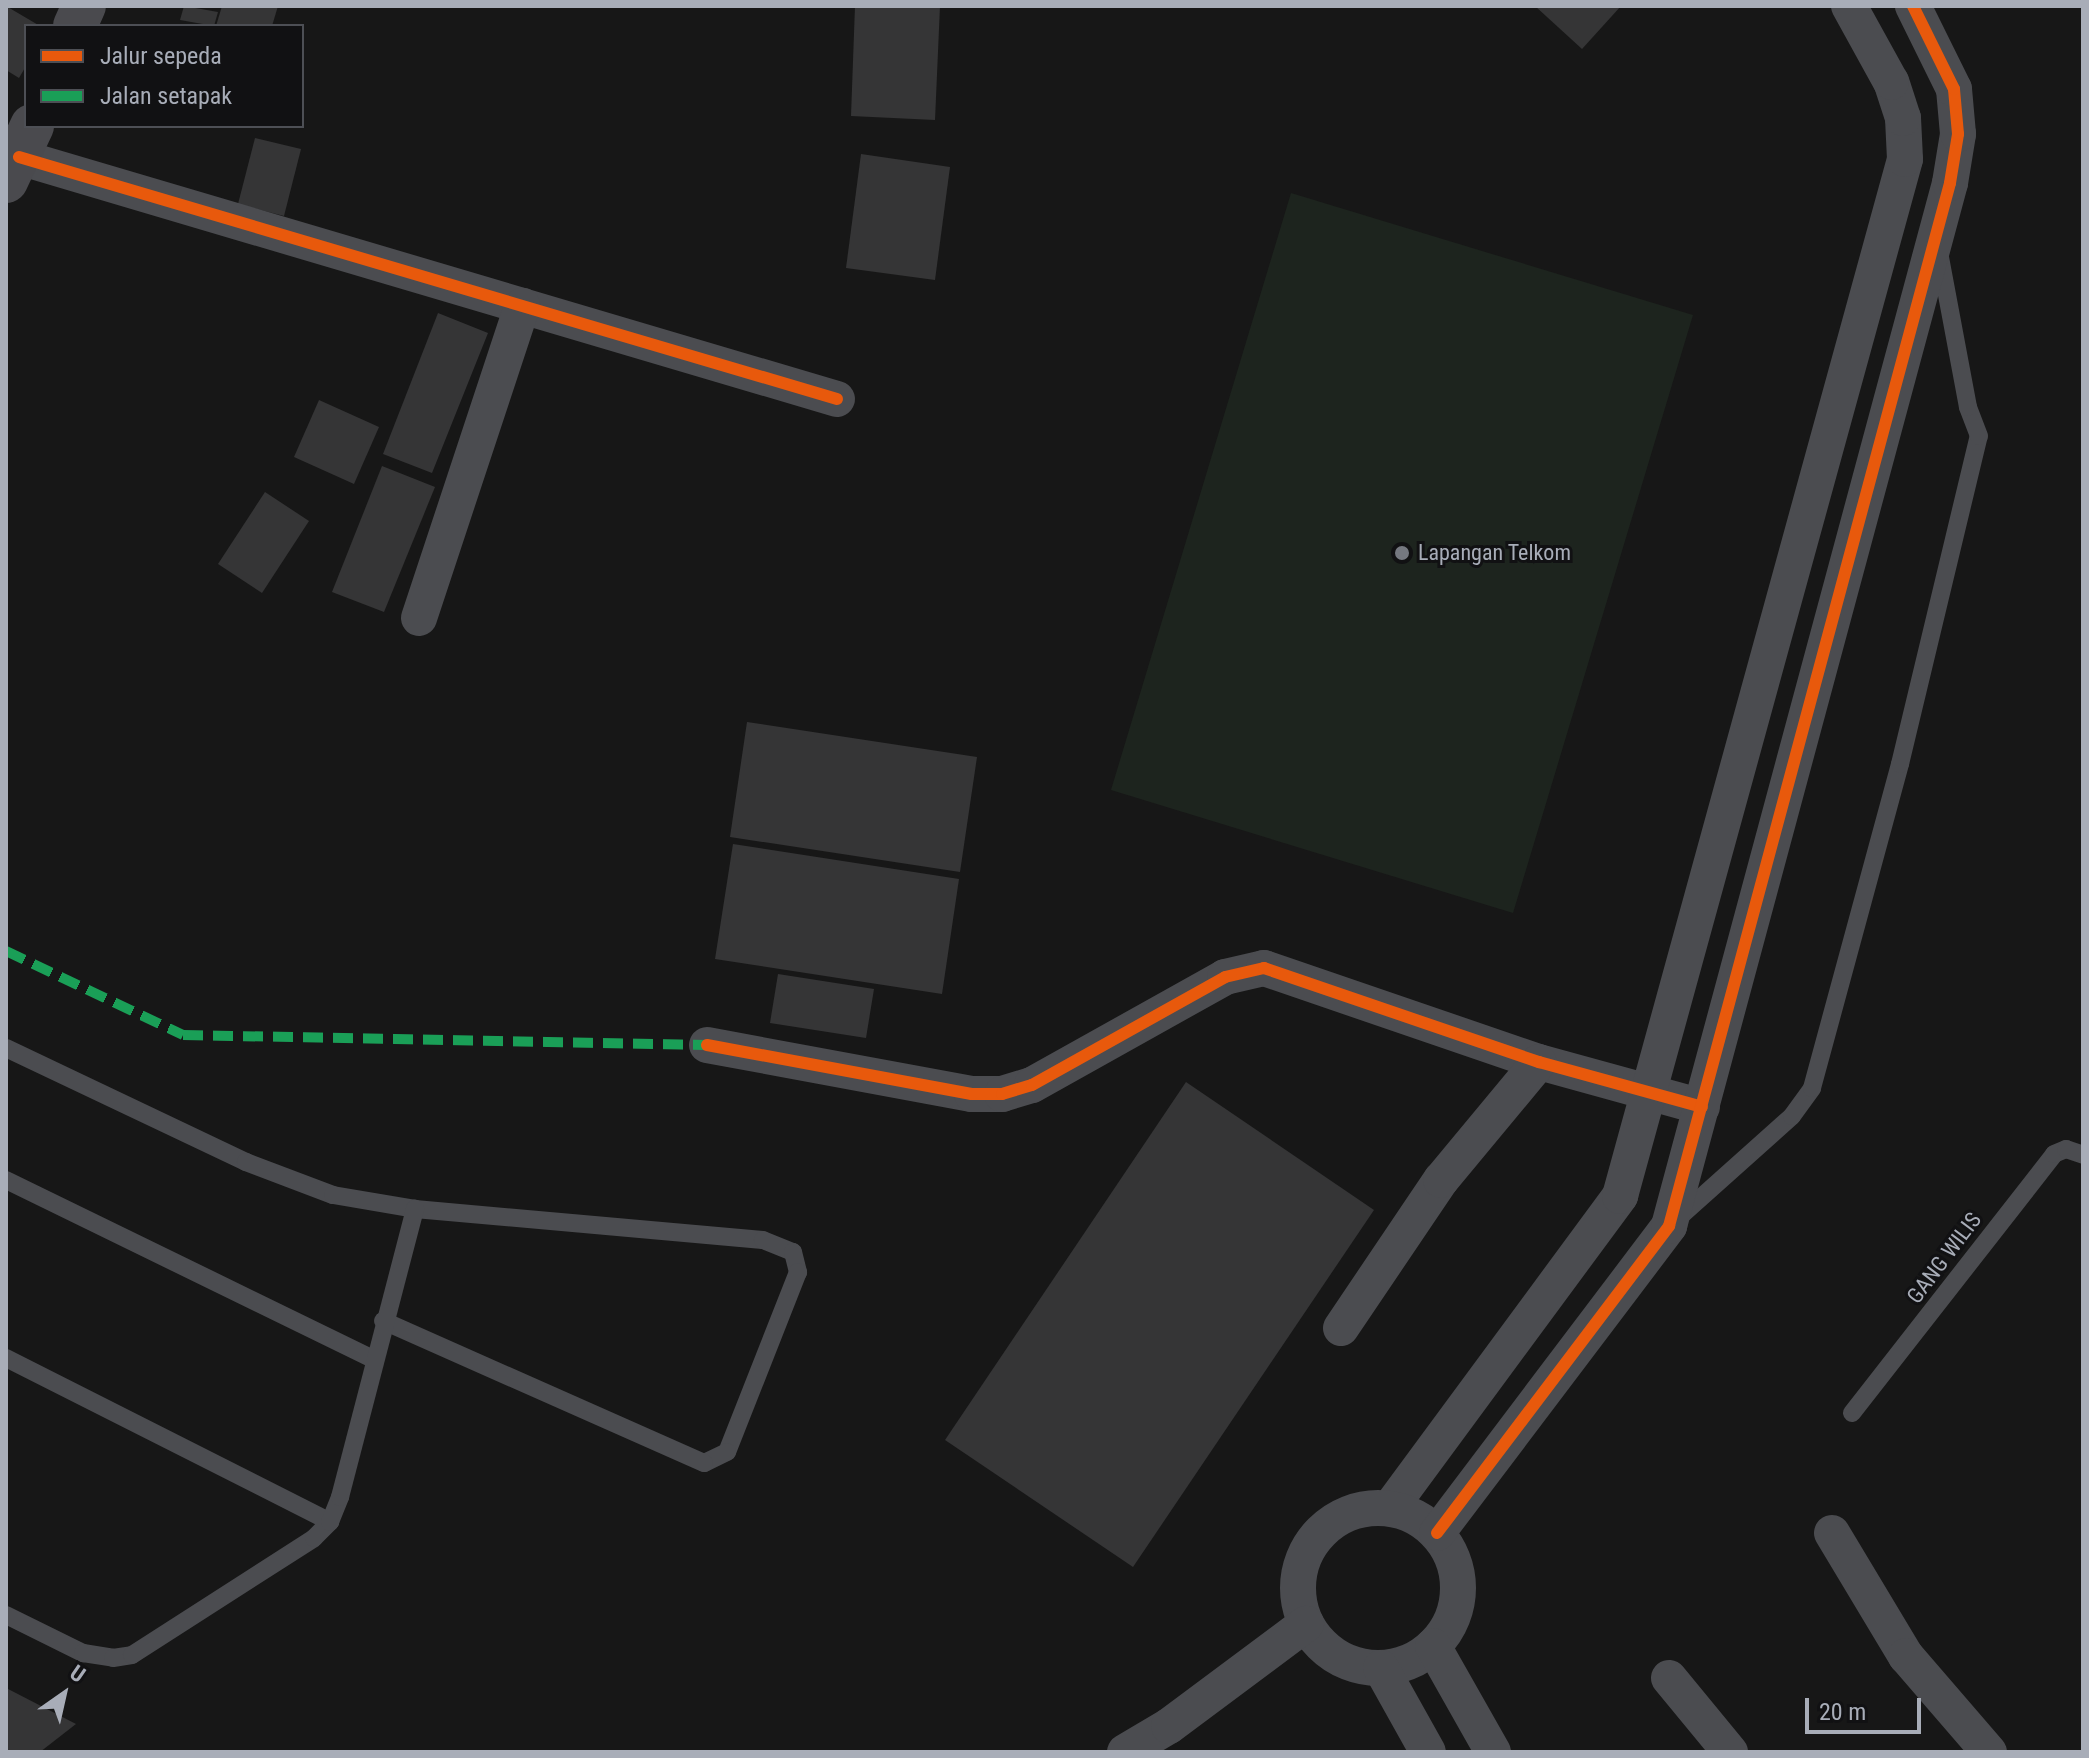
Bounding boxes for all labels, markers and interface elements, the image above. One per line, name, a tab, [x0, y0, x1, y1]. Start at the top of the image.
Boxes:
legend	[24, 24, 304, 128]
text: Jalur sepeda	[100, 42, 222, 70]
text: Jalan setapak	[100, 82, 232, 110]
place label: Lapangan Telkom	[1418, 540, 1571, 566]
marker: Lapangan Telkom	[1393, 544, 1411, 562]
street label: GANG WILIS	[1901, 1207, 1987, 1309]
north arrow	[24, 1654, 104, 1734]
text: U	[66, 1660, 90, 1688]
scale bar	[1809, 1682, 1925, 1732]
text: 20 m	[1819, 1698, 1866, 1726]

